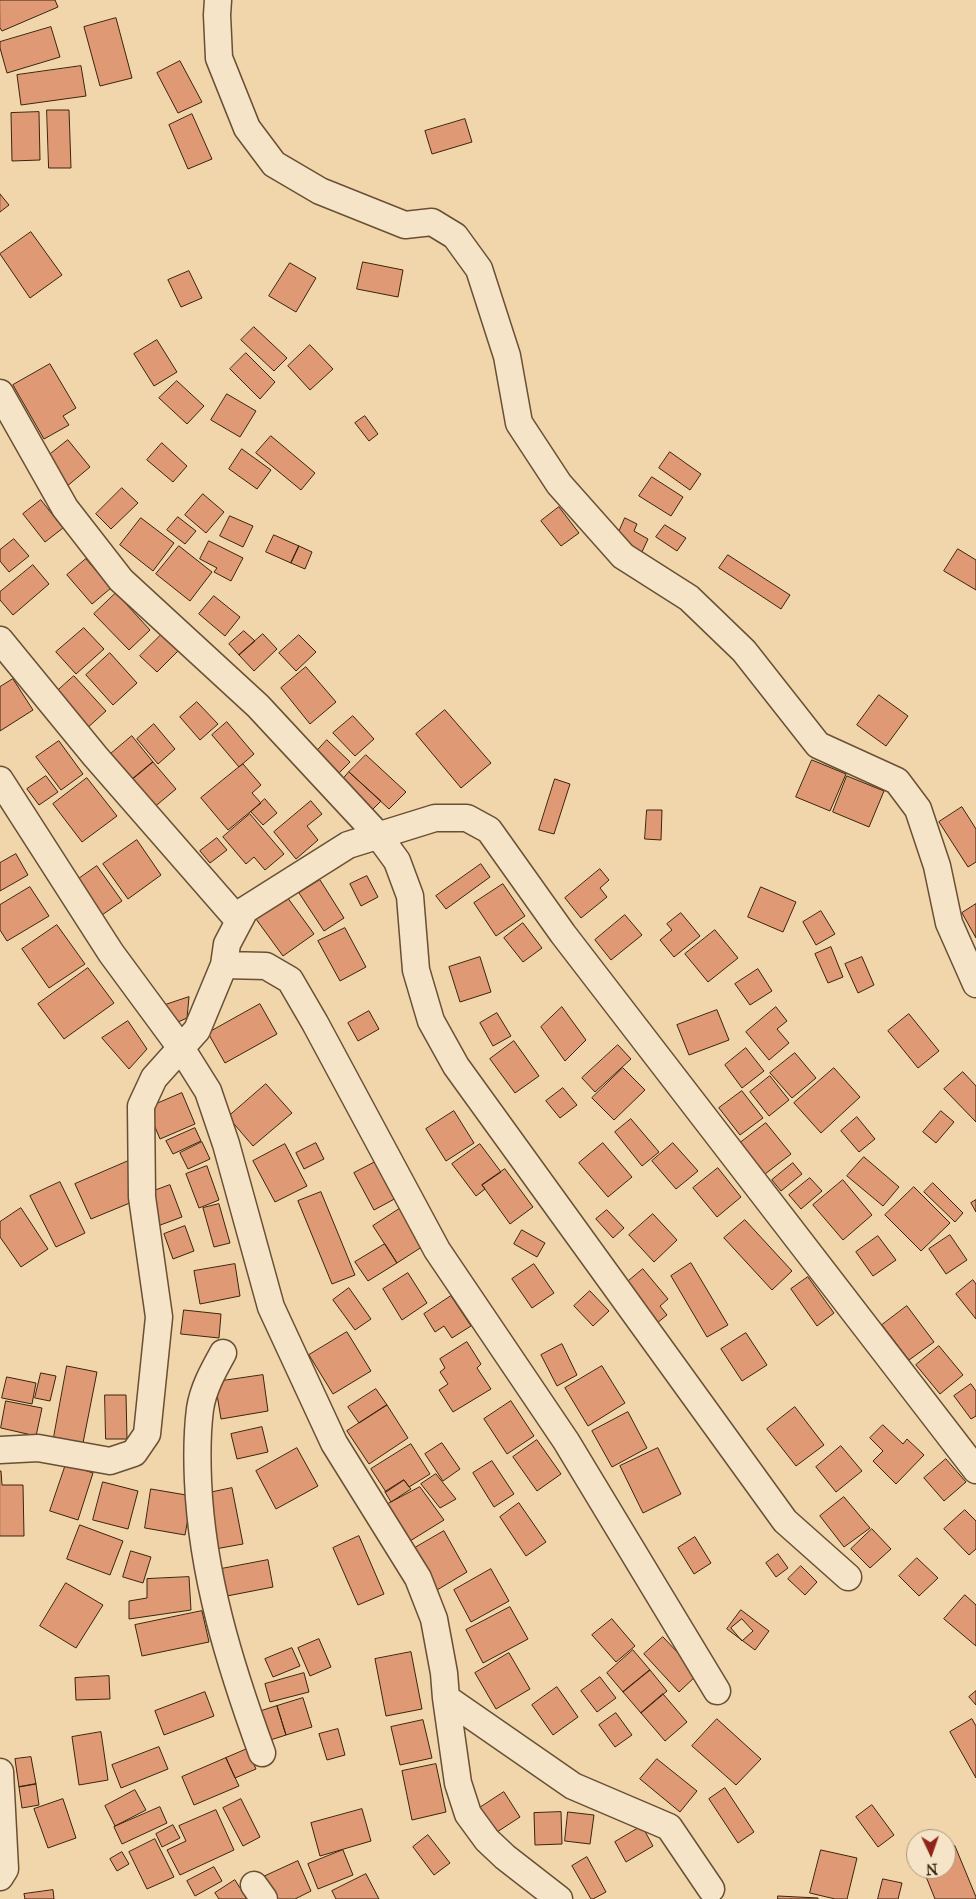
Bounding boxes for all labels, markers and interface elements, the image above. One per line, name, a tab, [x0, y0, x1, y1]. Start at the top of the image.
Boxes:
north arrow	[906, 1829, 956, 1879]
text: N	[925, 1860, 938, 1877]

